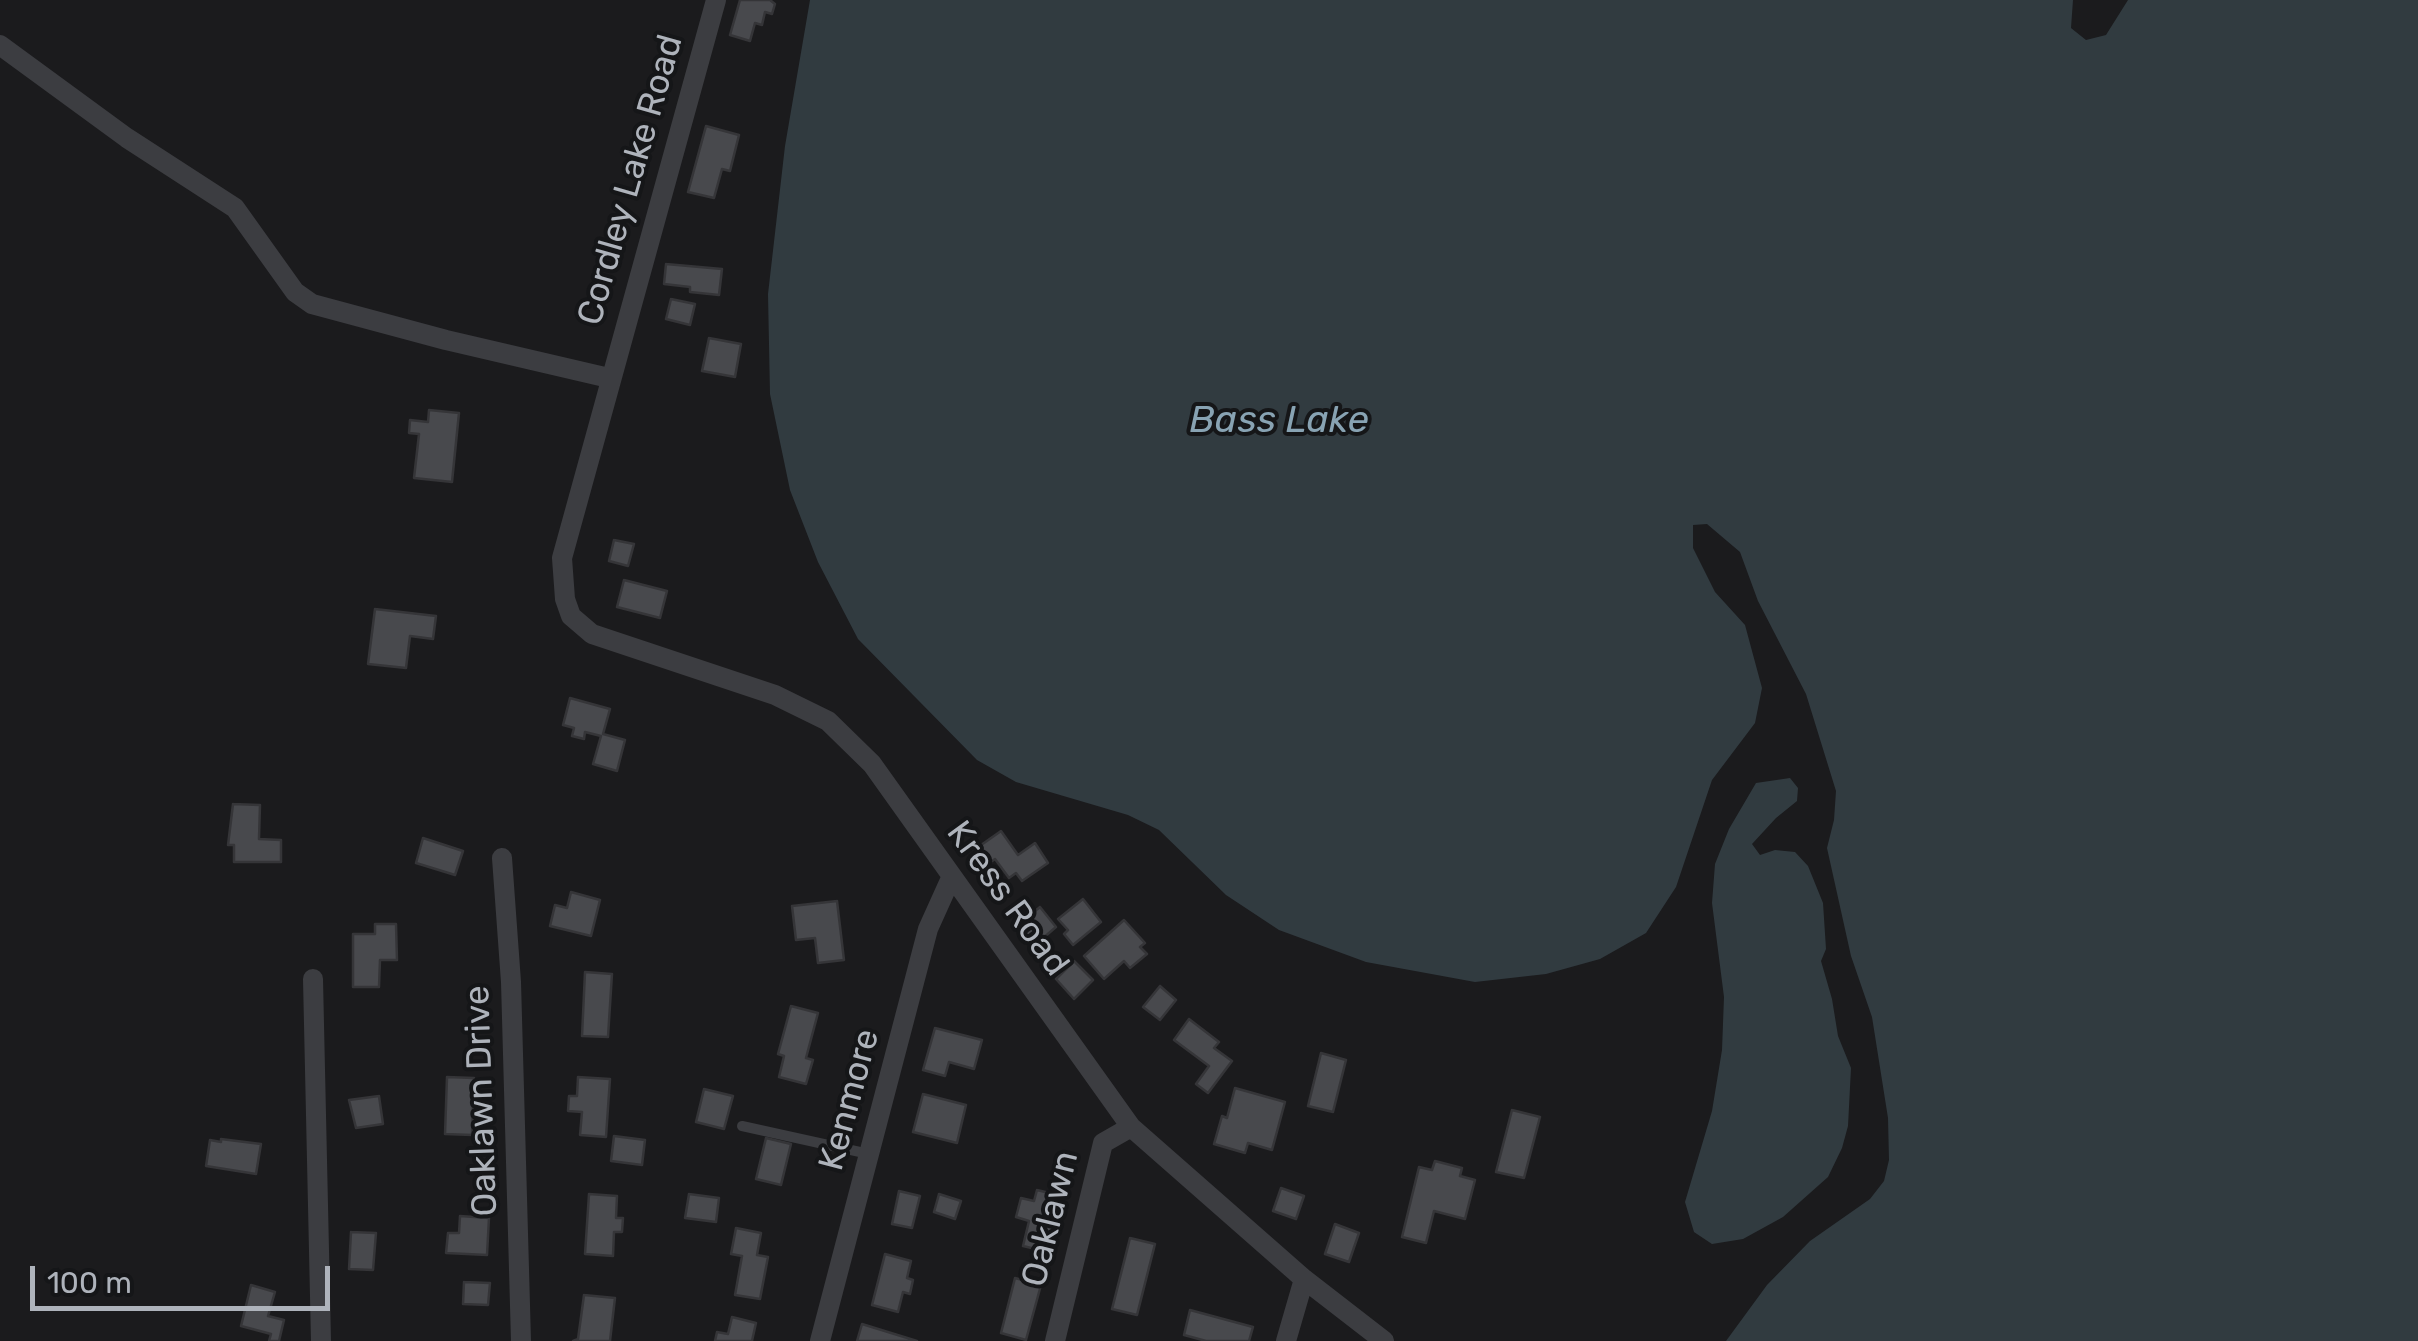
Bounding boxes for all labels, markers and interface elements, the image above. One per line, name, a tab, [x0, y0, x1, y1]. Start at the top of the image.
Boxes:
street label: Cordley Lake Road	[569, 30, 693, 330]
water label: Bass Lake	[1189, 398, 1369, 444]
street label: Kress Road	[937, 814, 1077, 984]
street label: Oaklawn Drive	[457, 985, 507, 1217]
street label: Kenmore	[811, 1025, 889, 1175]
street label: Oaklawn	[1014, 1147, 1088, 1291]
scale bar	[35, 1246, 335, 1308]
text: 100 m	[47, 1265, 132, 1301]

